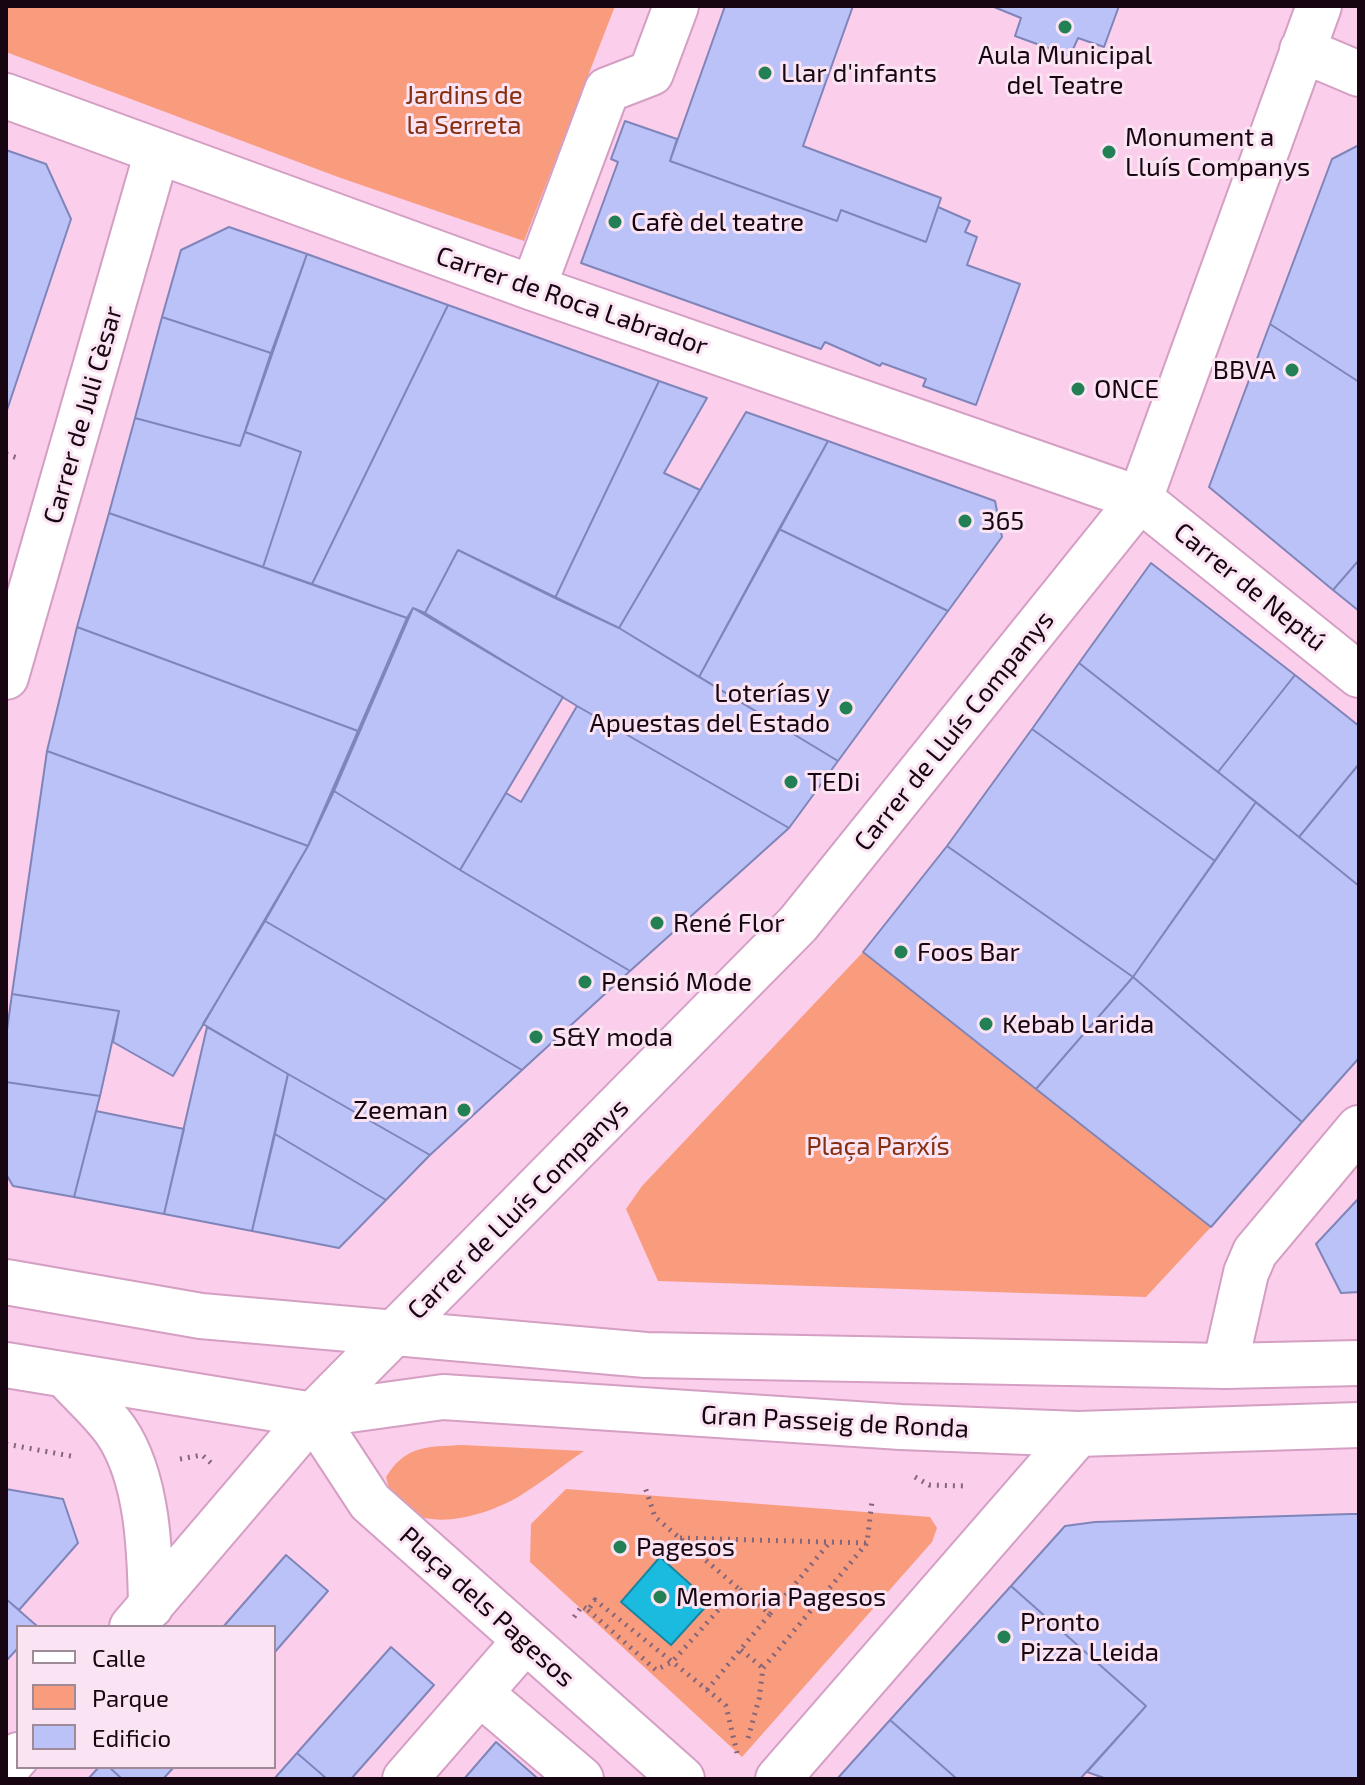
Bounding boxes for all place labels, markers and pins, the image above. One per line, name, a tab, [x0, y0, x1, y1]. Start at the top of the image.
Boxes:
marker: Aula Municipal del Teatre	[1056, 18, 1074, 36]
place label: Aula Municipal del Teatre	[978, 39, 1152, 100]
place label: Llar d'infants	[781, 57, 937, 89]
marker: Llar d'infants	[756, 64, 774, 82]
place label: Monument a Lluís Companys	[1125, 121, 1310, 182]
marker: Monument a Lluís Companys	[1100, 143, 1118, 161]
place label: Cafè del teatre	[631, 206, 804, 238]
marker: Cafè del teatre	[606, 213, 624, 231]
place label: BBVA	[1213, 354, 1276, 386]
marker: BBVA	[1283, 361, 1301, 379]
place label: ONCE	[1094, 373, 1159, 405]
marker: ONCE	[1069, 380, 1087, 398]
place label: 365	[981, 505, 1024, 537]
marker: 365	[956, 512, 974, 530]
place label: Loterías y Apuestas del Estado	[590, 677, 830, 738]
marker: Loterías y Apuestas del Estado	[837, 699, 855, 717]
place label: TEDi	[807, 766, 860, 798]
marker: TEDi	[782, 773, 800, 791]
place label: René Flor	[673, 907, 785, 939]
marker: René Flor	[648, 914, 666, 932]
place label: Foos Bar	[917, 936, 1020, 968]
marker: Foos Bar	[892, 943, 910, 961]
place label: Pensió Mode	[601, 966, 752, 998]
marker: Pensió Mode	[576, 973, 594, 991]
place label: Kebab Larida	[1002, 1008, 1154, 1040]
marker: Kebab Larida	[977, 1015, 995, 1033]
place label: S&Y moda	[552, 1021, 673, 1053]
marker: S&Y moda	[527, 1028, 545, 1046]
place label: Zeeman	[353, 1094, 448, 1126]
marker: Zeeman	[455, 1101, 473, 1119]
place label: Pagesos	[636, 1531, 735, 1563]
marker: Pagesos	[611, 1538, 629, 1556]
place label: Memoria Pagesos	[676, 1581, 886, 1613]
marker: Memoria Pagesos	[651, 1588, 669, 1606]
place label: Pronto Pizza Lleida	[1020, 1606, 1159, 1668]
marker: Pronto Pizza Lleida	[995, 1628, 1013, 1646]

